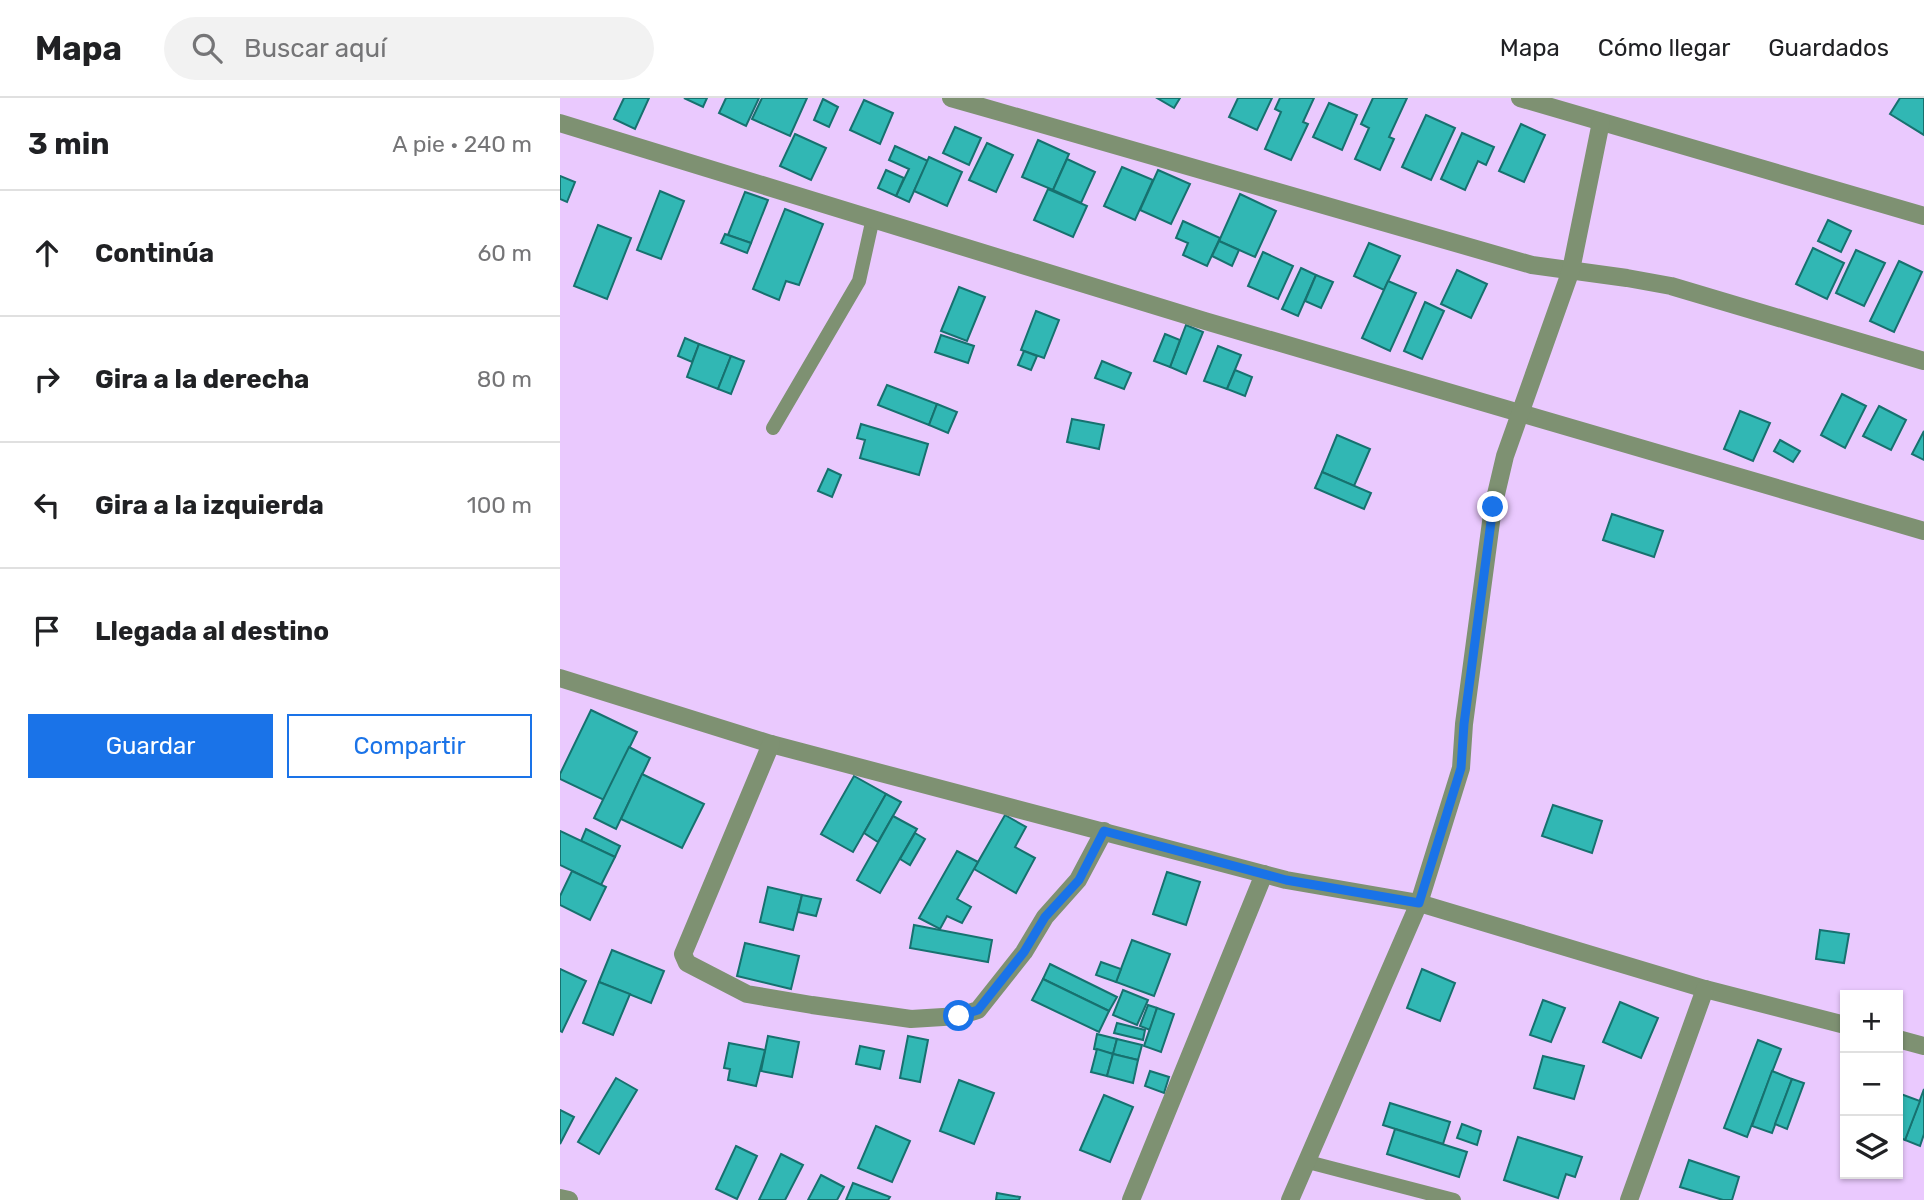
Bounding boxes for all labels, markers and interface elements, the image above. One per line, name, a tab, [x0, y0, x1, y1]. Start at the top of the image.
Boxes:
search box	[164, 17, 654, 80]
text: Mapa	[35, 29, 122, 68]
icon: search	[188, 29, 226, 67]
text: Buscar aquí	[244, 33, 387, 64]
text: Mapa	[1500, 34, 1560, 62]
text: Cómo llegar	[1598, 34, 1730, 62]
text: Guardados	[1768, 34, 1889, 62]
text: 3 min	[28, 126, 110, 162]
text: A pie · 240 m	[392, 130, 532, 158]
icon: ahead	[28, 234, 66, 272]
text: Continúa	[95, 238, 214, 269]
text: 60 m	[477, 239, 532, 267]
icon: right	[28, 360, 66, 398]
text: Gira a la derecha	[95, 364, 309, 395]
text: 80 m	[477, 365, 532, 393]
icon: left	[28, 486, 66, 524]
text: Gira a la izquierda	[95, 490, 324, 521]
text: 100 m	[467, 491, 532, 519]
route end	[1477, 491, 1508, 522]
icon: arrive	[28, 612, 66, 650]
text: Llegada al destino	[95, 616, 329, 647]
button: Guardar	[28, 714, 273, 778]
button: Compartir	[287, 714, 532, 778]
map controls	[1840, 990, 1903, 1179]
button: +	[1840, 990, 1903, 1053]
route start	[943, 1000, 974, 1031]
button: −	[1840, 1053, 1903, 1116]
button: layers	[1840, 1116, 1903, 1179]

